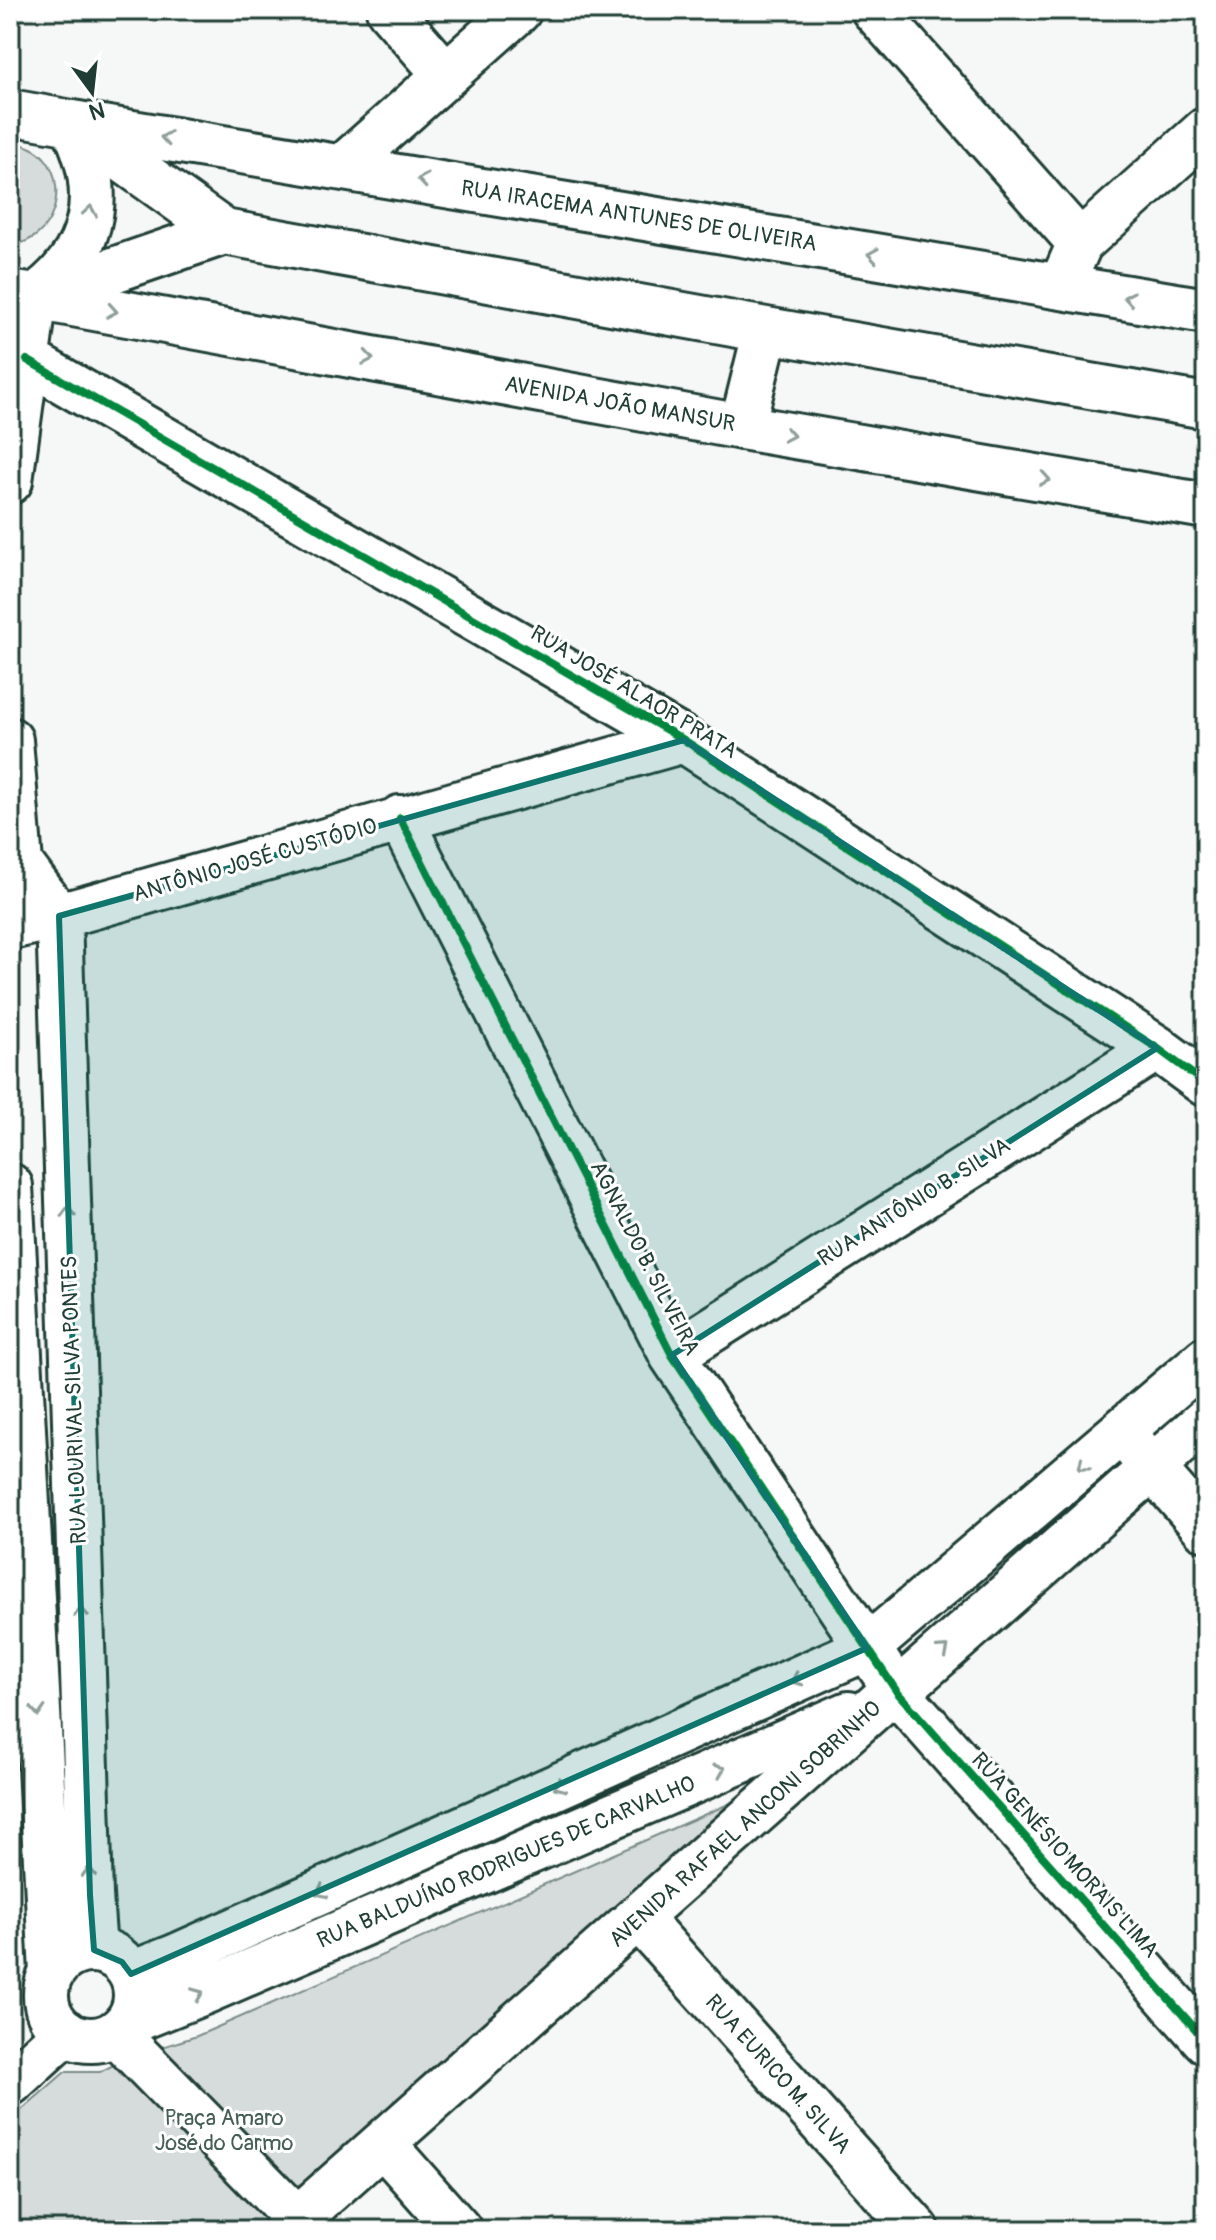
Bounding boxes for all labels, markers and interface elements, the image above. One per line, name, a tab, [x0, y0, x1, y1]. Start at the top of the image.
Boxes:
north arrow	[52, 52, 132, 132]
text: N	[86, 95, 108, 126]
one-way arrow	[159, 131, 173, 148]
one-way arrow	[416, 172, 430, 189]
street label: RUA IRACEMA ANTUNES DE OLIVEIRA	[459, 174, 819, 258]
one-way arrow	[81, 204, 98, 218]
one-way arrow	[866, 247, 880, 264]
one-way arrow	[1122, 290, 1136, 307]
one-way arrow	[105, 302, 119, 319]
one-way arrow	[361, 349, 375, 366]
street label: AVENIDA JOÃO MANSUR	[503, 370, 737, 438]
one-way arrow	[782, 425, 796, 442]
one-way arrow	[1038, 469, 1052, 486]
street label: RUA JOSÉ ALAOR PRATA	[525, 619, 743, 765]
street label: ANTÔNIO JOSÉ CUSTÓDIO	[130, 812, 380, 908]
street label: RUA ANTÔNIO B. SILVA	[813, 1131, 1015, 1273]
street label: AGNALDO B. SILVEIRA	[584, 1156, 706, 1360]
one-way arrow	[60, 1205, 77, 1218]
street label: RUA LOURIVAL SILVA PONTES	[55, 1255, 93, 1545]
one-way arrow	[1078, 1455, 1093, 1470]
one-way arrow	[72, 1605, 89, 1618]
one-way arrow	[935, 1645, 950, 1660]
one-way arrow	[790, 1670, 804, 1686]
street label: AVENIDA RAFAEL ANCONI SOBRINHO	[603, 1694, 887, 1954]
one-way arrow	[29, 1706, 46, 1718]
street label: RUA GENÉSIO MORAIS LIMA	[965, 1746, 1165, 1964]
one-way arrow	[712, 1763, 726, 1779]
street label: RUA BALDUÍNO RODRIGUES DE CARVALHO	[313, 1769, 699, 1955]
one-way arrow	[552, 1776, 567, 1792]
one-way arrow	[80, 1865, 97, 1878]
one-way arrow	[315, 1883, 330, 1899]
one-way arrow	[190, 1988, 204, 2004]
street label: RUA EURICO M. SILVA	[699, 1989, 857, 2159]
park label: Praça Amaro José do Carmo	[155, 2104, 293, 2157]

